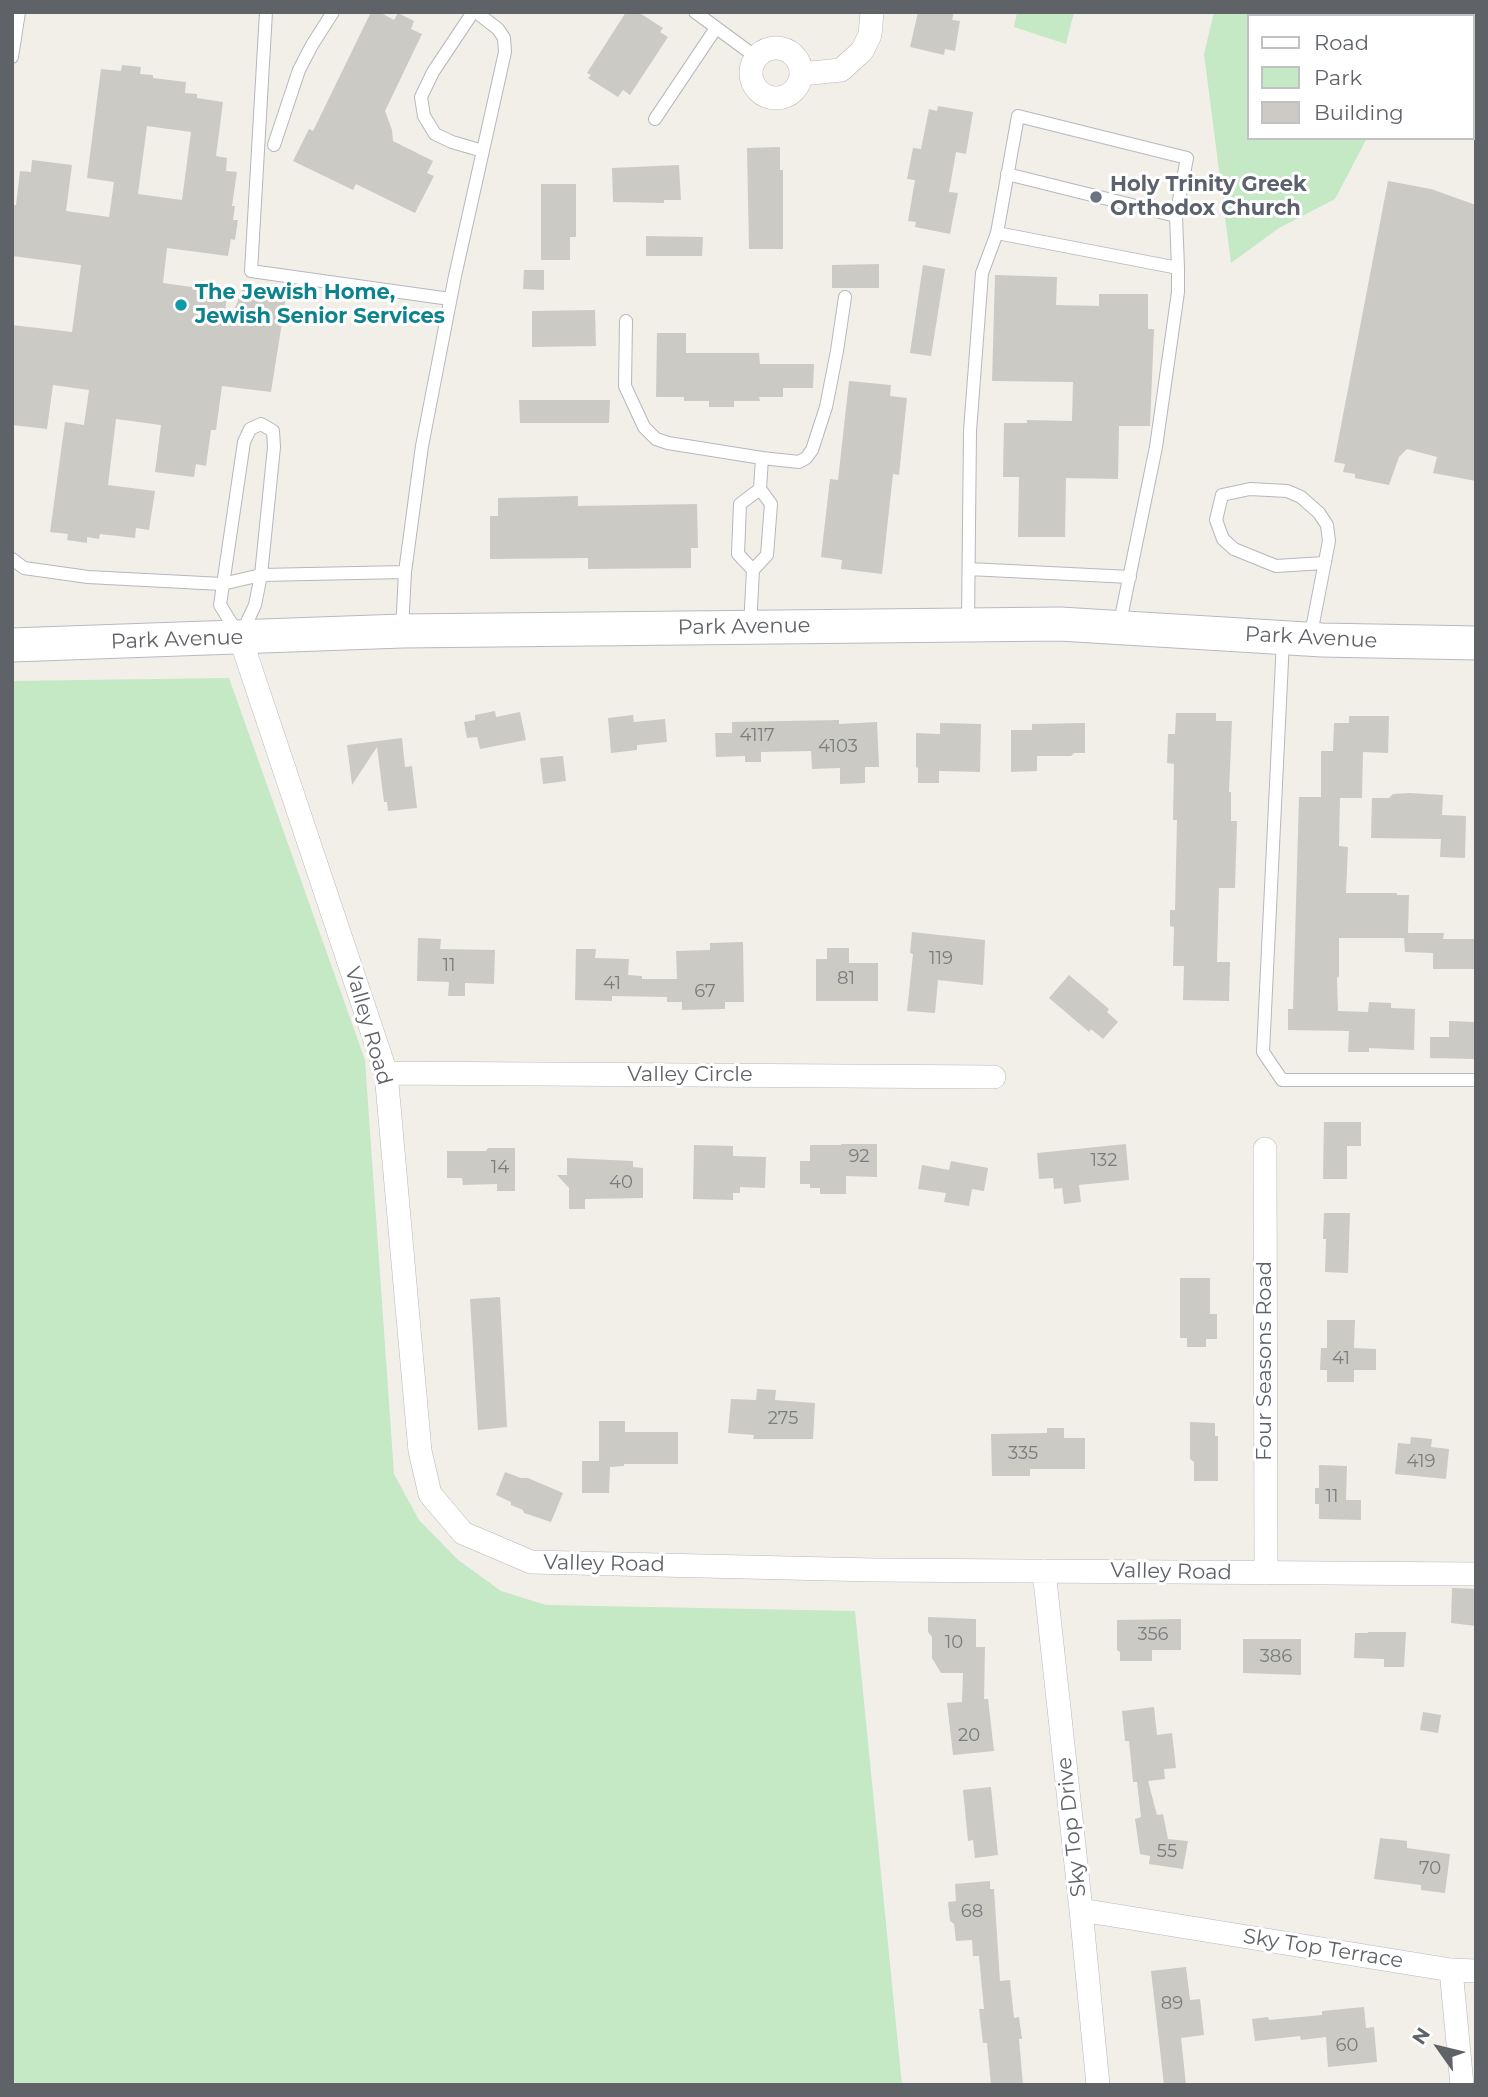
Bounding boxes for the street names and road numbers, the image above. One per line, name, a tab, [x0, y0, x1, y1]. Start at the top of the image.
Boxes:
street label: Park Avenue	[677, 613, 811, 641]
street label: Park Avenue	[1244, 622, 1378, 654]
street label: Park Avenue	[110, 625, 244, 655]
street label: Valley Road	[339, 964, 397, 1088]
street label: Valley Circle	[627, 1062, 753, 1088]
street label: Four Seasons Road	[1252, 1261, 1278, 1461]
street label: Valley Road	[543, 1550, 665, 1578]
street label: Valley Road	[1110, 1558, 1232, 1586]
street label: Sky Top Drive	[1052, 1756, 1092, 1898]
street label: Sky Top Terrace	[1241, 1924, 1405, 1974]

